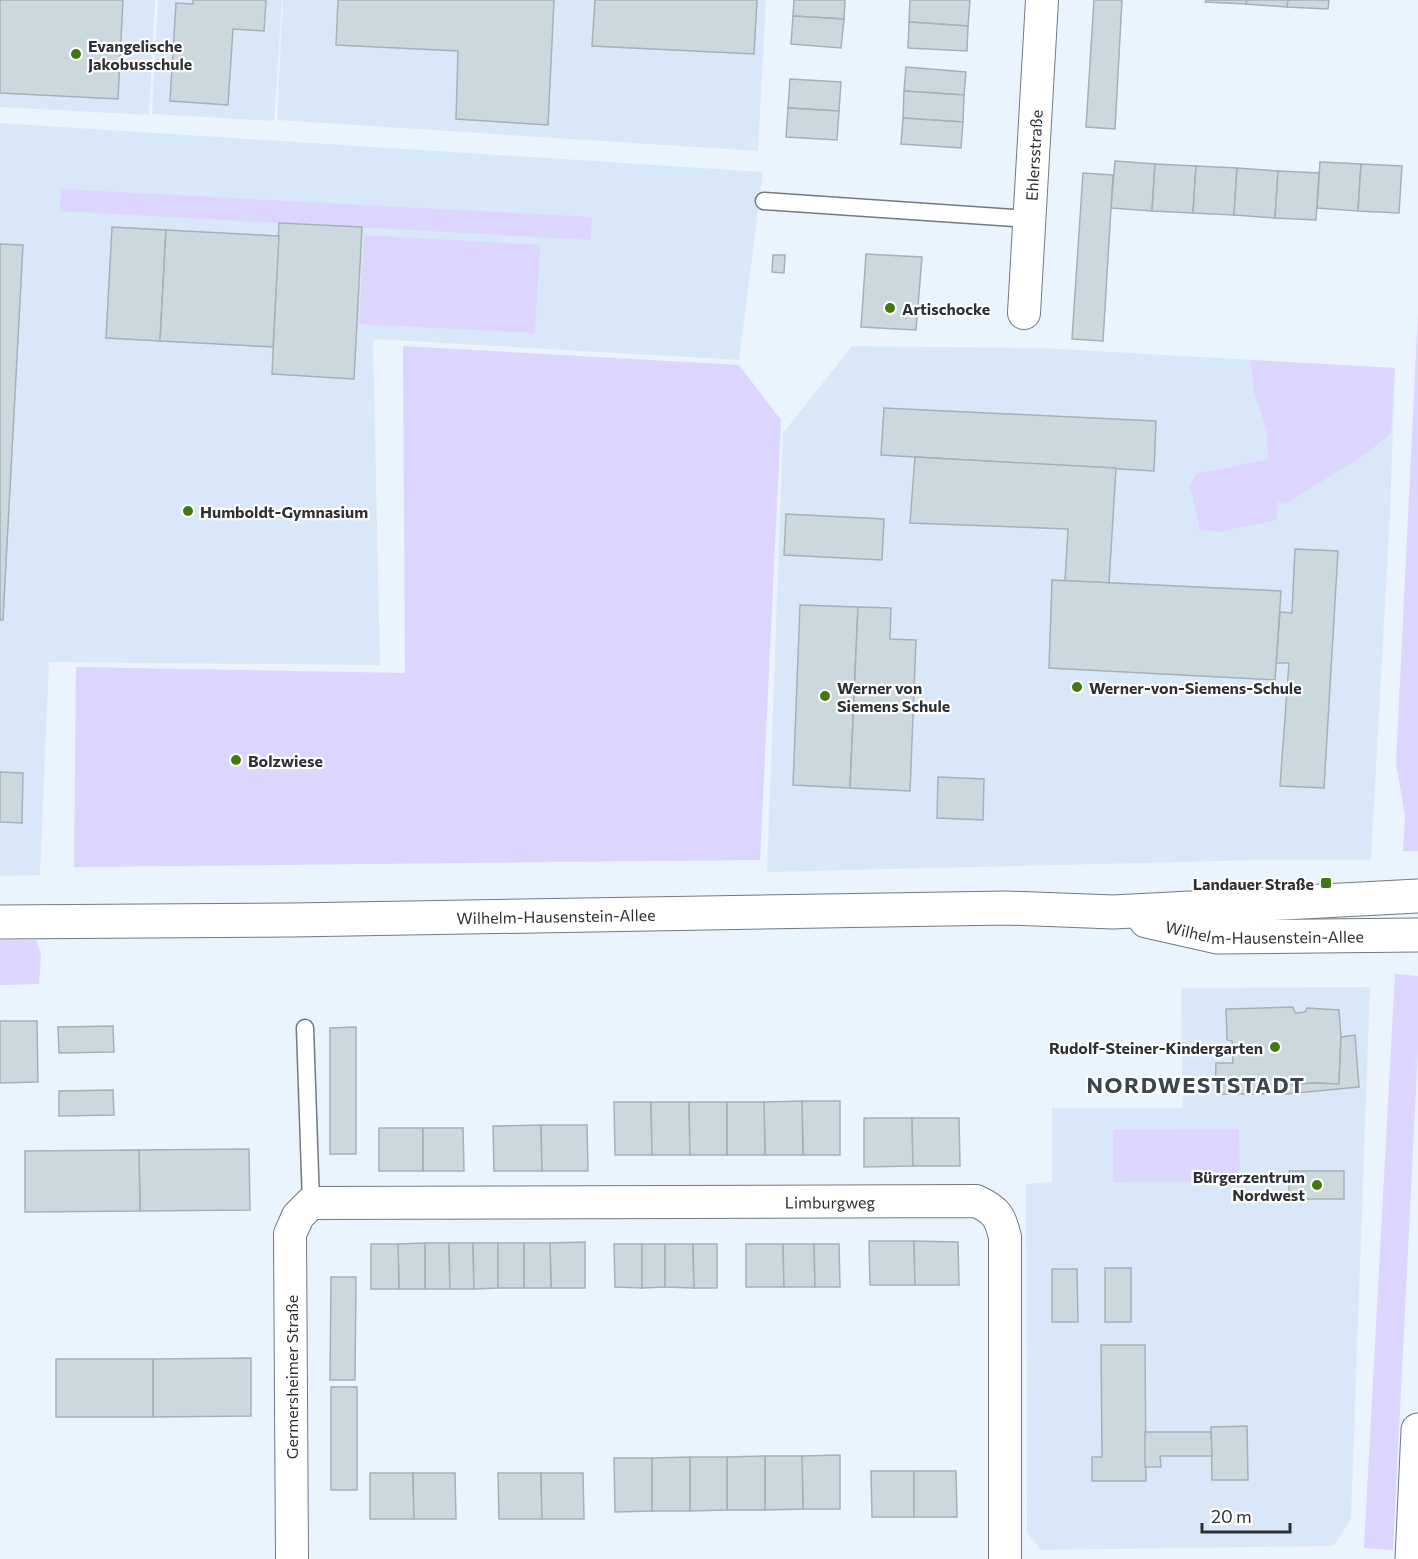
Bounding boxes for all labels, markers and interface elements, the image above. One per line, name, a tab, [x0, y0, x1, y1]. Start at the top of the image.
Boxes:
place label: Evangelische Jakobusschule	[88, 36, 192, 73]
marker: Evangelische Jakobusschule	[69, 47, 83, 61]
street label: Ehlersstraße	[1021, 109, 1045, 201]
place label: Artischocke	[902, 299, 990, 318]
marker: Artischocke	[883, 301, 897, 315]
place label: Humboldt-Gymnasium	[200, 502, 368, 521]
marker: Humboldt-Gymnasium	[181, 504, 195, 518]
place label: Werner von Siemens Schule	[837, 678, 950, 715]
place label: Werner-von-Siemens-Schule	[1089, 678, 1302, 697]
marker: Werner-von-Siemens-Schule	[1070, 680, 1084, 694]
marker: Werner von Siemens Schule	[818, 689, 832, 703]
place label: Bolzwiese	[248, 751, 323, 770]
marker: Bolzwiese	[229, 753, 243, 767]
place label: Landauer Straße	[1193, 874, 1314, 893]
marker: Landauer Straße	[1319, 876, 1333, 890]
street label: Wilhelm-Hausenstein-Allee	[456, 904, 656, 927]
street label: Wilhelm-Hausenstein-Allee	[1164, 916, 1364, 947]
place label: Rudolf-Steiner-Kindergarten	[1049, 1038, 1263, 1057]
marker: Rudolf-Steiner-Kindergarten	[1268, 1040, 1282, 1054]
district label: NORDWESTSTADT	[1087, 1071, 1305, 1098]
place label: Bürgerzentrum Nordwest	[1193, 1167, 1305, 1204]
marker: Bürgerzentrum Nordwest	[1310, 1178, 1324, 1192]
street label: Limburgweg	[785, 1192, 875, 1211]
street label: Germersheimer Straße	[282, 1295, 301, 1459]
scale bar	[1202, 1496, 1290, 1534]
text: 20 m	[1211, 1505, 1252, 1527]

